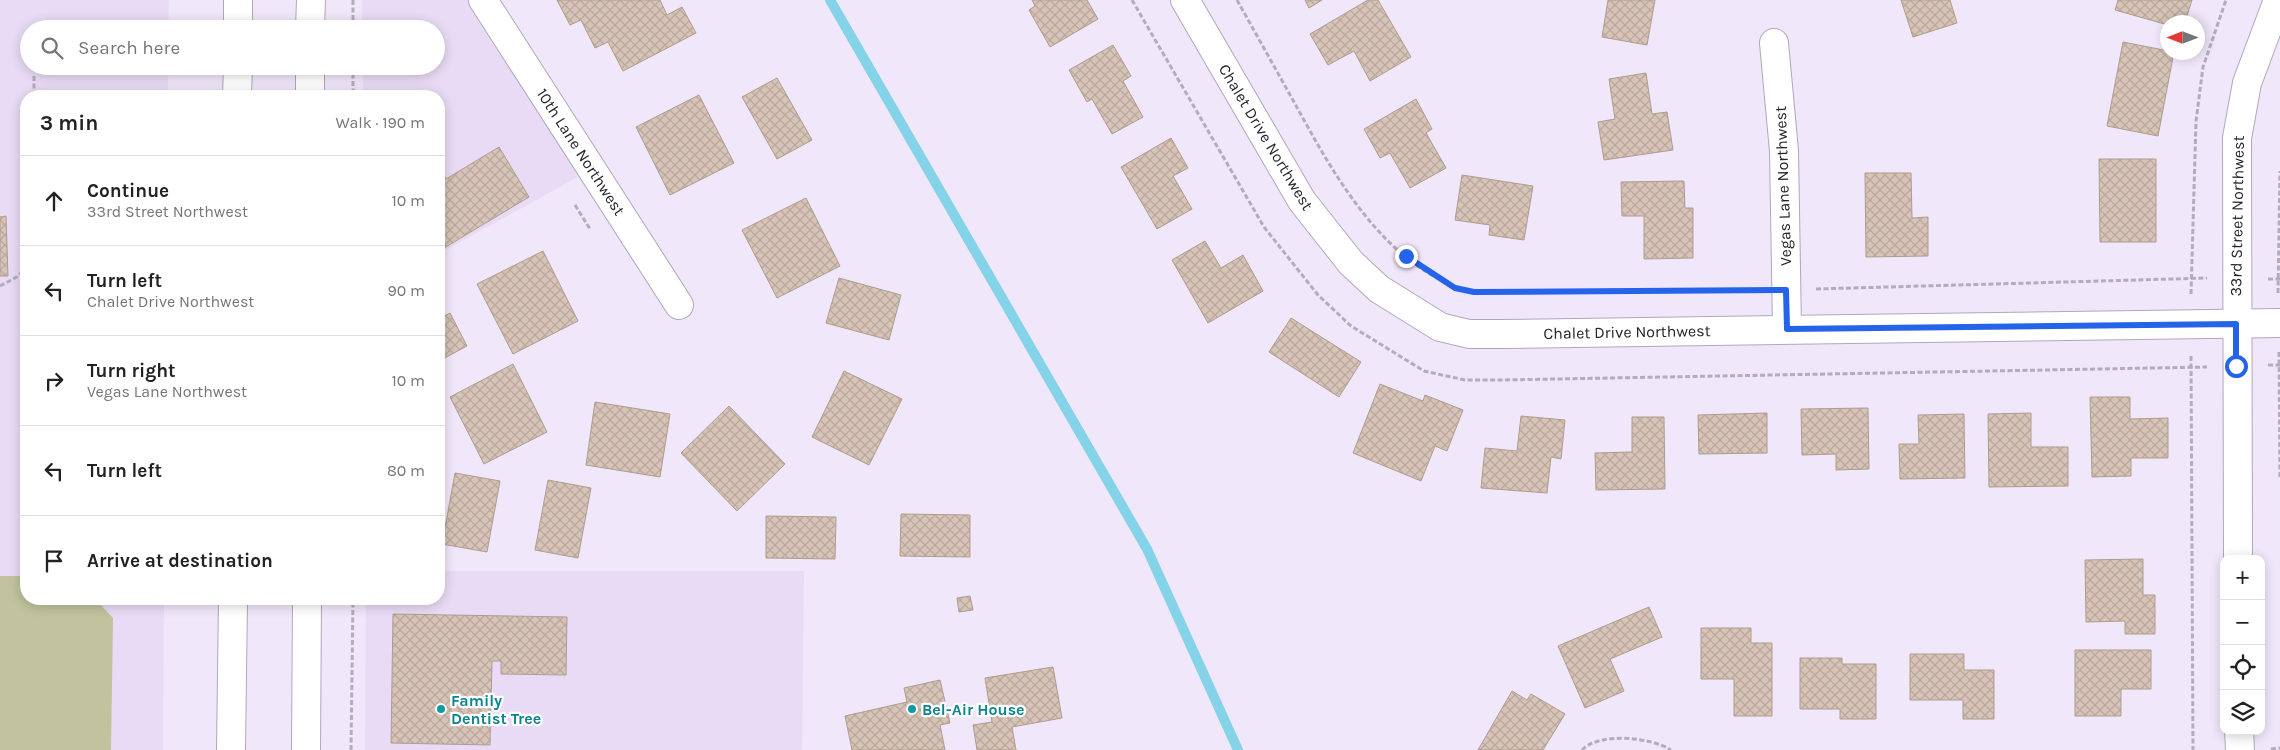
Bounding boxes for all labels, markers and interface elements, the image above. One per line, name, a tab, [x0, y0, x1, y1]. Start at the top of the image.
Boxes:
north arrow	[2160, 15, 2205, 60]
search box	[20, 20, 445, 75]
icon: search	[38, 34, 66, 62]
text: Search here	[78, 37, 180, 59]
street label: Chalet Drive Northwest	[1215, 60, 1317, 214]
street label: 10th Lane Northwest	[533, 85, 629, 219]
street label: Vegas Lane Northwest	[1771, 106, 1795, 266]
text: 3 min	[40, 111, 98, 135]
text: Walk · 190 m	[336, 113, 425, 132]
street label: 33rd Street Northwest	[2226, 135, 2248, 297]
text: Continue	[87, 180, 169, 202]
icon: ahead	[40, 187, 68, 215]
text: 10 m	[391, 191, 425, 210]
text: 33rd Street Northwest	[87, 202, 248, 221]
route end	[1395, 245, 1418, 268]
text: Turn left	[87, 270, 162, 292]
icon: left	[40, 277, 68, 305]
text: 90 m	[387, 281, 425, 300]
text: Chalet Drive Northwest	[87, 292, 254, 311]
street label: Chalet Drive Northwest	[1543, 321, 1711, 343]
route start	[2225, 355, 2248, 378]
text: Turn right	[87, 360, 176, 382]
icon: right	[40, 367, 68, 395]
text: 10 m	[391, 371, 425, 390]
text: Vegas Lane Northwest	[87, 382, 247, 401]
icon: left	[40, 457, 68, 485]
text: Turn left	[87, 460, 162, 482]
text: 80 m	[387, 461, 425, 480]
icon: arrive	[40, 547, 68, 575]
text: Arrive at destination	[87, 550, 273, 572]
map controls	[2220, 555, 2265, 735]
button: +	[2220, 555, 2265, 600]
button: −	[2220, 600, 2265, 645]
button: locate	[2220, 645, 2265, 690]
button: layers	[2220, 690, 2265, 735]
place label: Family Dentist Tree	[451, 691, 541, 728]
place label: Bel-Air House	[922, 700, 1025, 719]
marker: Family Dentist Tree	[435, 703, 447, 715]
marker: Bel-Air House	[906, 703, 918, 715]

